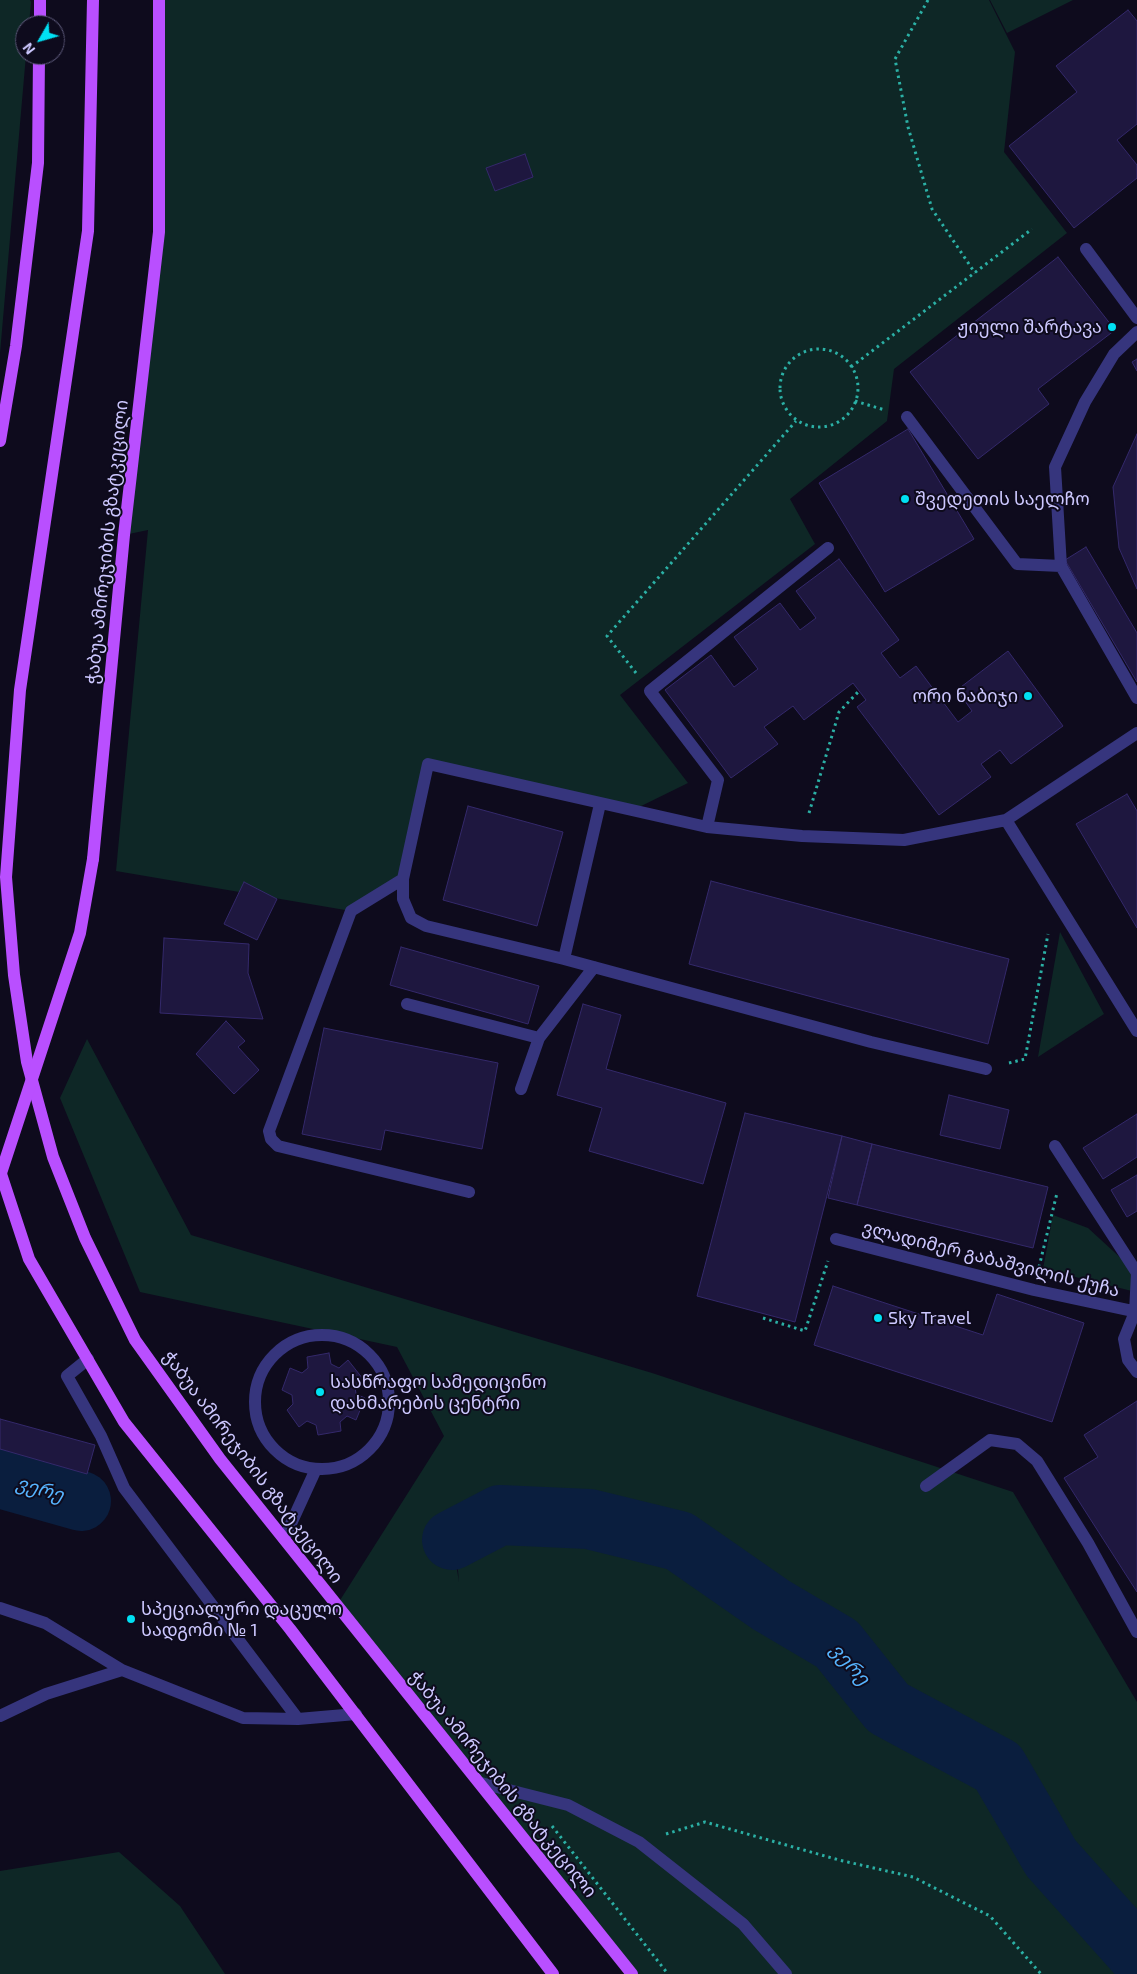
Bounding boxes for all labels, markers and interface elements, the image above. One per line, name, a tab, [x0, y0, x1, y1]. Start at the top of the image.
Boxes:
north arrow	[15, 15, 65, 65]
text: N	[19, 40, 38, 58]
place label: ჟიული შარტავა	[957, 316, 1102, 338]
marker: ჟიული შარტავა	[1106, 321, 1118, 333]
street label: ჭაბუა ამირეჯიბის გზატკეცილი	[81, 399, 133, 685]
place label: შვედეთის საელჩო	[915, 488, 1090, 510]
marker: შვედეთის საელჩო	[899, 493, 911, 505]
place label: ორი ნაბიჯი	[912, 685, 1018, 707]
marker: ორი ნაბიჯი	[1022, 690, 1034, 702]
street label: ვლადიმერ გაბაშვილის ქუჩა	[860, 1217, 1122, 1301]
place label: Sky Travel	[888, 1307, 971, 1329]
marker: Sky Travel	[872, 1312, 884, 1324]
street label: ჭაბუა ამირეჯიბის გზატკეცილი	[158, 1346, 348, 1588]
place label: სასწრაფო სამედიცინო დახმარების ცენტრი	[330, 1371, 547, 1414]
marker: სასწრაფო სამედიცინო დახმარების ცენტრი	[314, 1386, 326, 1398]
water label: ვერე	[14, 1471, 66, 1507]
place label: სპეციალური დაცული სადგომი № 1	[141, 1598, 342, 1640]
marker: სპეციალური დაცული სადგომი № 1	[125, 1613, 137, 1625]
water label: ვერე	[825, 1638, 875, 1690]
street label: ჭაბუა ამირეჯიბის გზატკეცილი	[405, 1666, 601, 1902]

